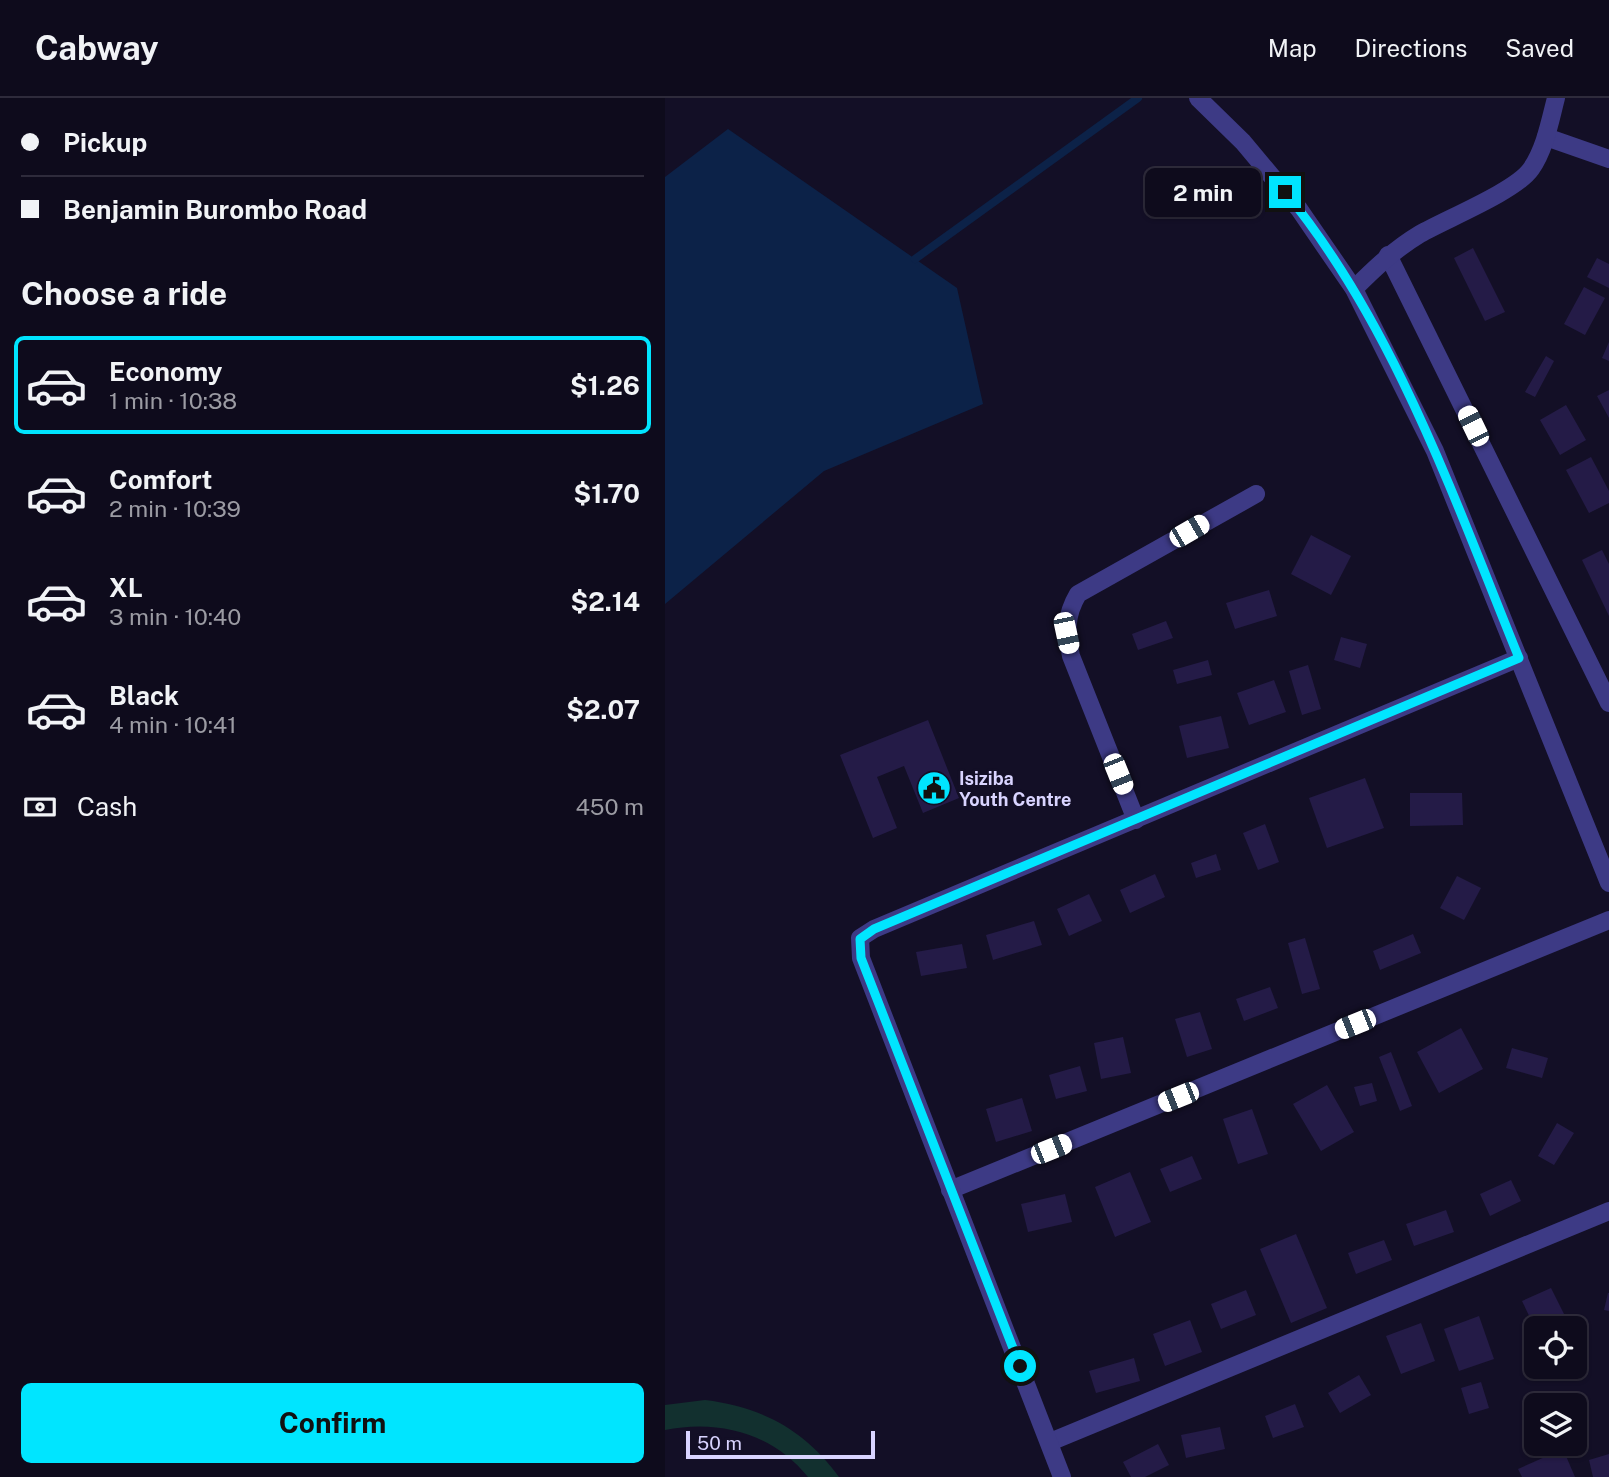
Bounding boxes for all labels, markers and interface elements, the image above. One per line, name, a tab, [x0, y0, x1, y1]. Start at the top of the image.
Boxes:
text: Cabway	[35, 29, 159, 67]
text: Map	[1268, 34, 1317, 62]
text: Directions	[1355, 34, 1467, 62]
text: Saved	[1505, 34, 1574, 62]
text: Pickup	[63, 127, 147, 158]
callout: 2 min	[1145, 168, 1261, 217]
route end	[1269, 176, 1301, 208]
text: 2 min	[1173, 179, 1233, 206]
text: Benjamin Burombo Road	[63, 194, 367, 225]
text: Choose a ride	[21, 275, 227, 312]
icon: car	[25, 354, 88, 417]
text: Economy	[109, 356, 222, 387]
text: $1.26	[570, 370, 640, 401]
text: 1 min · 10:38	[109, 387, 237, 414]
car	[1455, 403, 1492, 449]
icon: car	[25, 462, 88, 525]
text: Comfort	[109, 464, 212, 495]
text: $1.70	[574, 478, 640, 509]
text: 2 min · 10:39	[109, 495, 241, 522]
car	[1166, 511, 1213, 551]
icon: car	[25, 570, 88, 633]
text: XL	[109, 572, 143, 603]
text: $2.14	[571, 586, 640, 617]
text: 3 min · 10:40	[109, 603, 241, 630]
car	[1052, 610, 1081, 656]
icon: car	[25, 678, 88, 741]
text: Black	[109, 680, 179, 711]
text: $2.07	[566, 694, 640, 725]
text: 4 min · 10:41	[109, 711, 237, 738]
car	[1101, 751, 1136, 797]
place label: Isiziba Youth Centre	[959, 768, 1071, 810]
public building icon: Isiziba Youth Centre	[915, 769, 953, 807]
icon: cash	[21, 788, 59, 826]
text: Cash	[77, 791, 137, 822]
text: 450 m	[575, 793, 644, 820]
car	[1332, 1006, 1379, 1042]
car	[1155, 1079, 1202, 1115]
car	[1028, 1131, 1075, 1167]
map controls	[1524, 1316, 1587, 1456]
button: locate	[1524, 1316, 1587, 1379]
route start	[1004, 1350, 1036, 1382]
button: Confirm	[21, 1383, 644, 1463]
button: layers	[1524, 1393, 1587, 1456]
scale bar	[686, 1428, 875, 1460]
text: 50 m	[697, 1432, 742, 1454]

